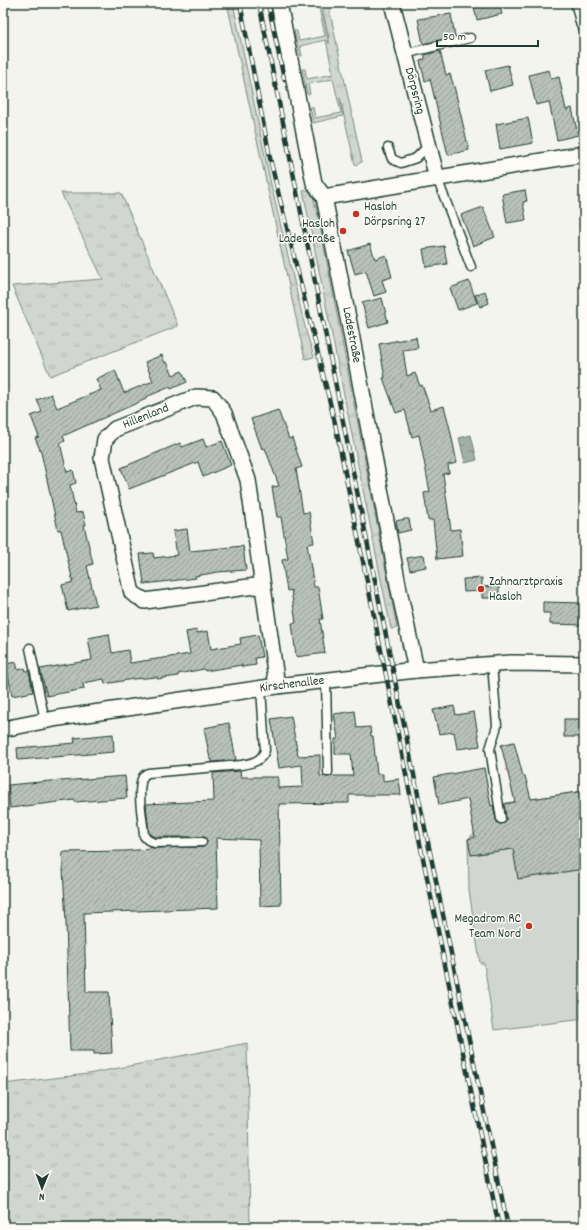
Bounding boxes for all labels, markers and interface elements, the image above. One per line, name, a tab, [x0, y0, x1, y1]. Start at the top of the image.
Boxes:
scale bar	[437, 22, 538, 48]
text: 50 m	[443, 29, 466, 46]
street label: Dörpsring	[399, 66, 429, 117]
place label: Hasloh Dörpsring 27	[364, 198, 425, 232]
marker: Hasloh Dörpsring 27	[351, 209, 361, 219]
place label: Hasloh Ladestraße	[279, 215, 335, 249]
marker: Hasloh Ladestraße	[338, 226, 348, 236]
street label: Ladestraße	[336, 306, 366, 365]
street label: Hillenland	[120, 399, 172, 435]
place label: Zahnarztpraxis Hasloh	[489, 573, 563, 607]
marker: Zahnarztpraxis Hasloh	[476, 584, 486, 594]
street label: Kirschenallee	[258, 672, 326, 698]
place label: Megadrom RC Team Nord	[455, 910, 522, 944]
marker: Megadrom RC Team Nord	[524, 921, 534, 931]
north arrow	[22, 1168, 62, 1208]
text: N	[38, 1188, 45, 1204]

